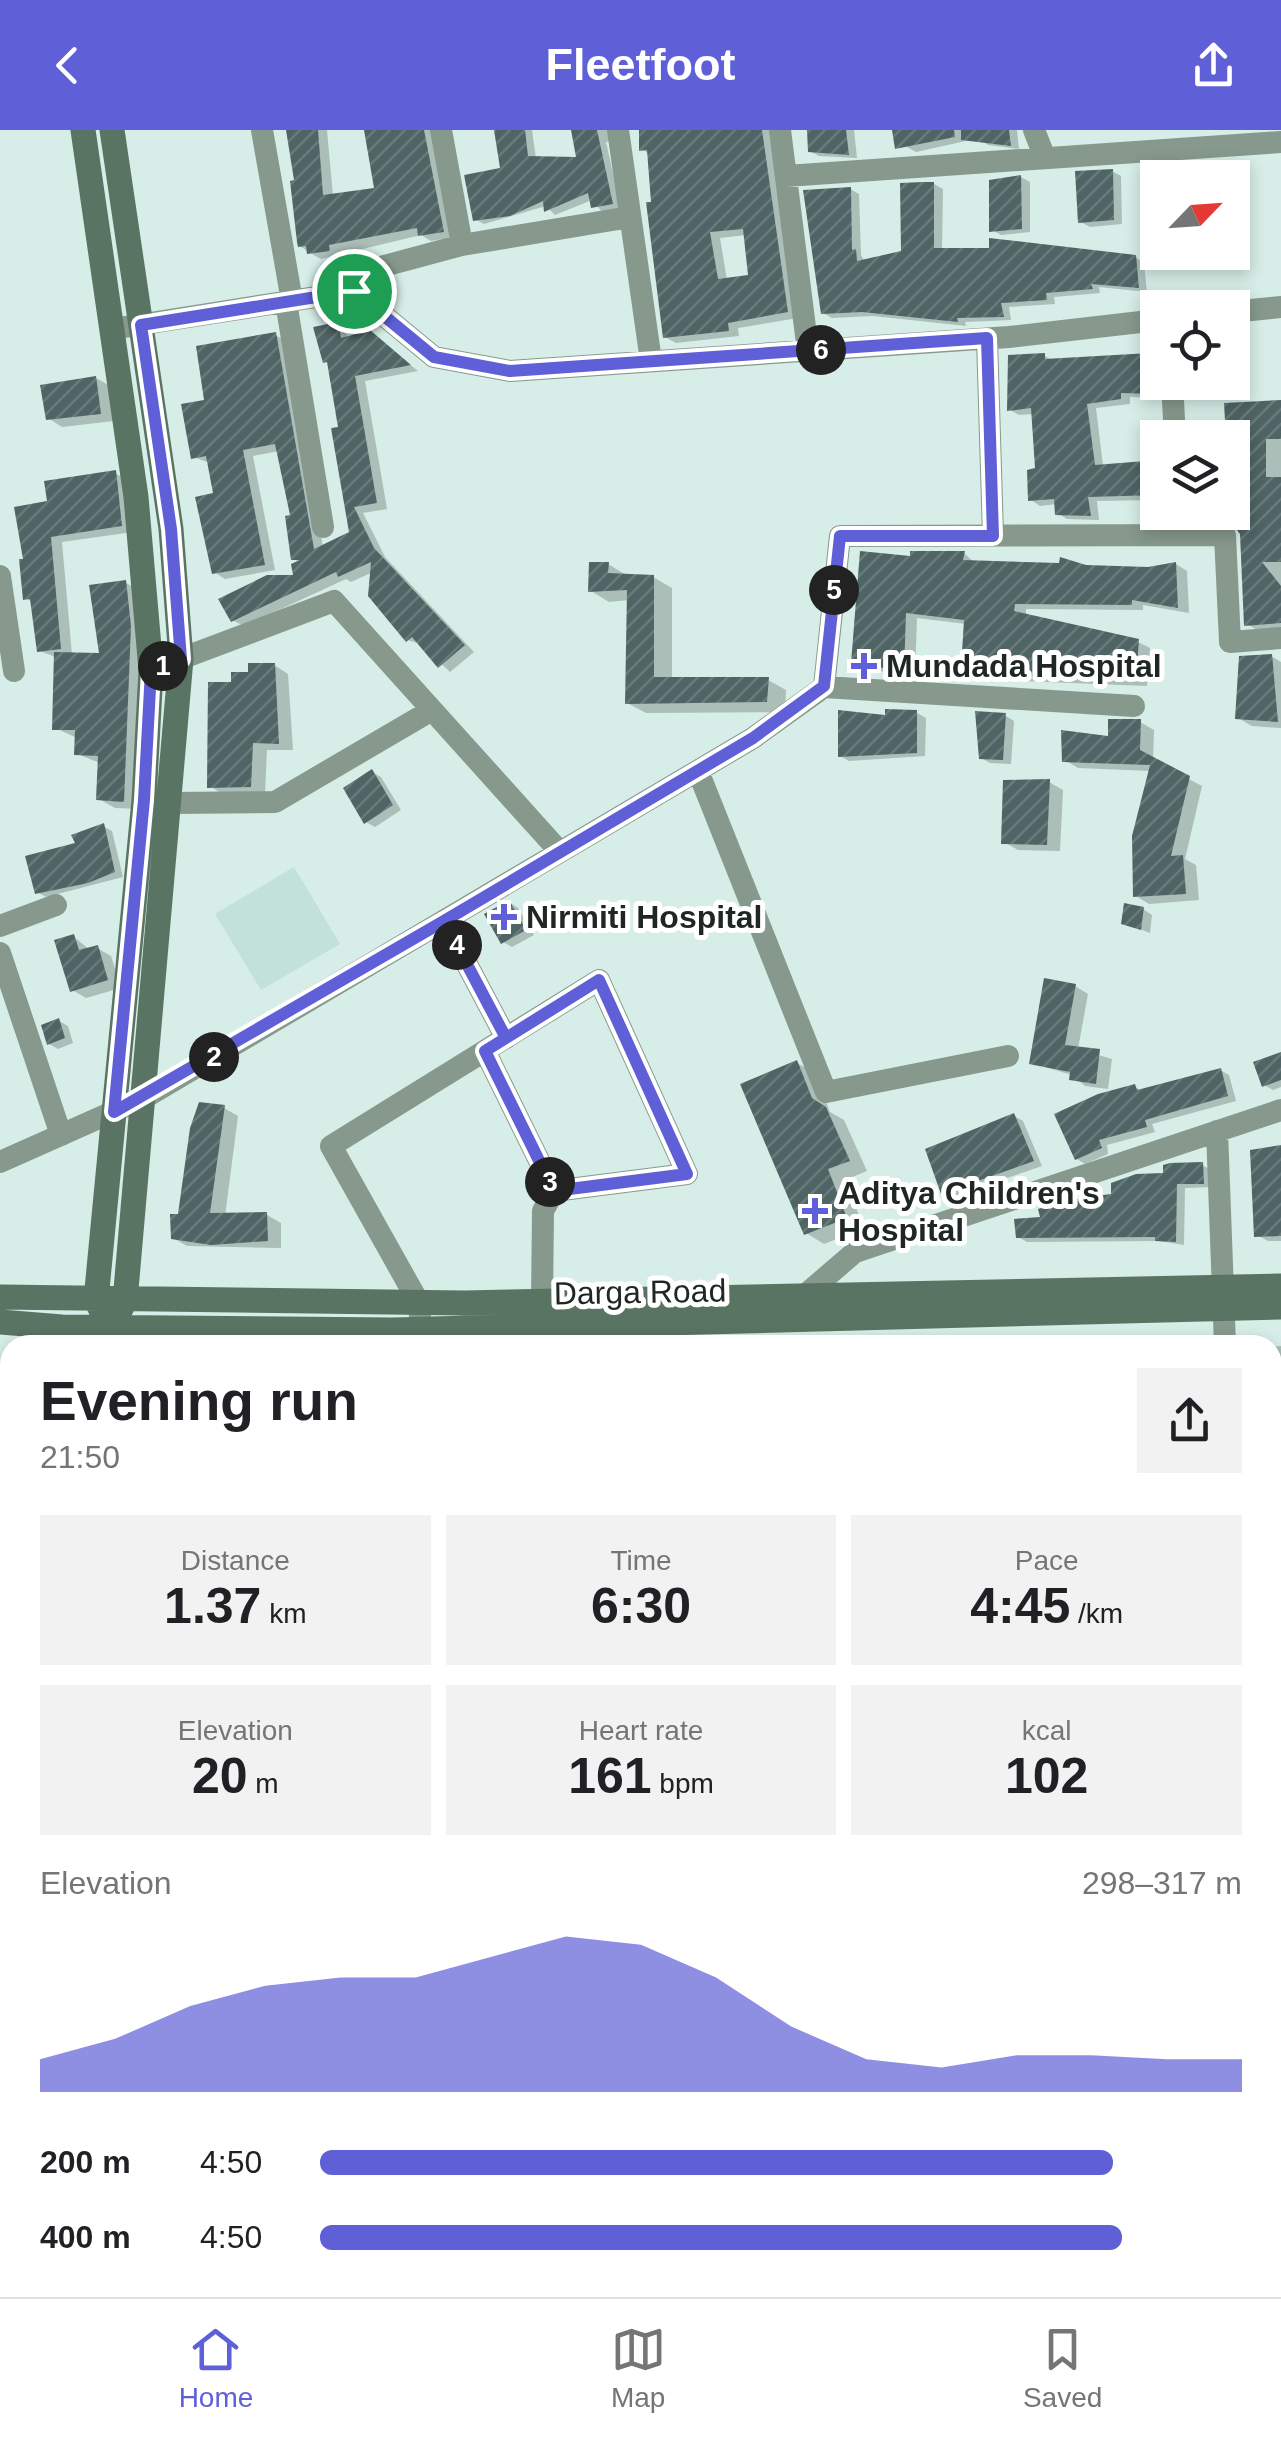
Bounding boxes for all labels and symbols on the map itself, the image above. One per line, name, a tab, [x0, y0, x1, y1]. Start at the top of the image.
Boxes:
north arrow	[1140, 160, 1250, 270]
pin	[312, 249, 397, 334]
pin: 6	[796, 325, 846, 375]
pin: 5	[809, 565, 859, 615]
pin: 1	[138, 641, 188, 691]
place label: Mundada Hospital	[886, 648, 1162, 684]
marker: Mundada Hospital	[851, 653, 877, 679]
place label: Nirmiti Hospital	[526, 899, 762, 935]
marker: Nirmiti Hospital	[491, 904, 517, 930]
pin: 4	[432, 920, 482, 970]
pin: 2	[189, 1032, 239, 1082]
pin: 3	[525, 1157, 575, 1207]
place label: Aditya Children's Hospital	[838, 1175, 1100, 1248]
marker: Aditya Children's Hospital	[802, 1198, 828, 1224]
street label: Darga Road	[553, 1272, 727, 1312]

